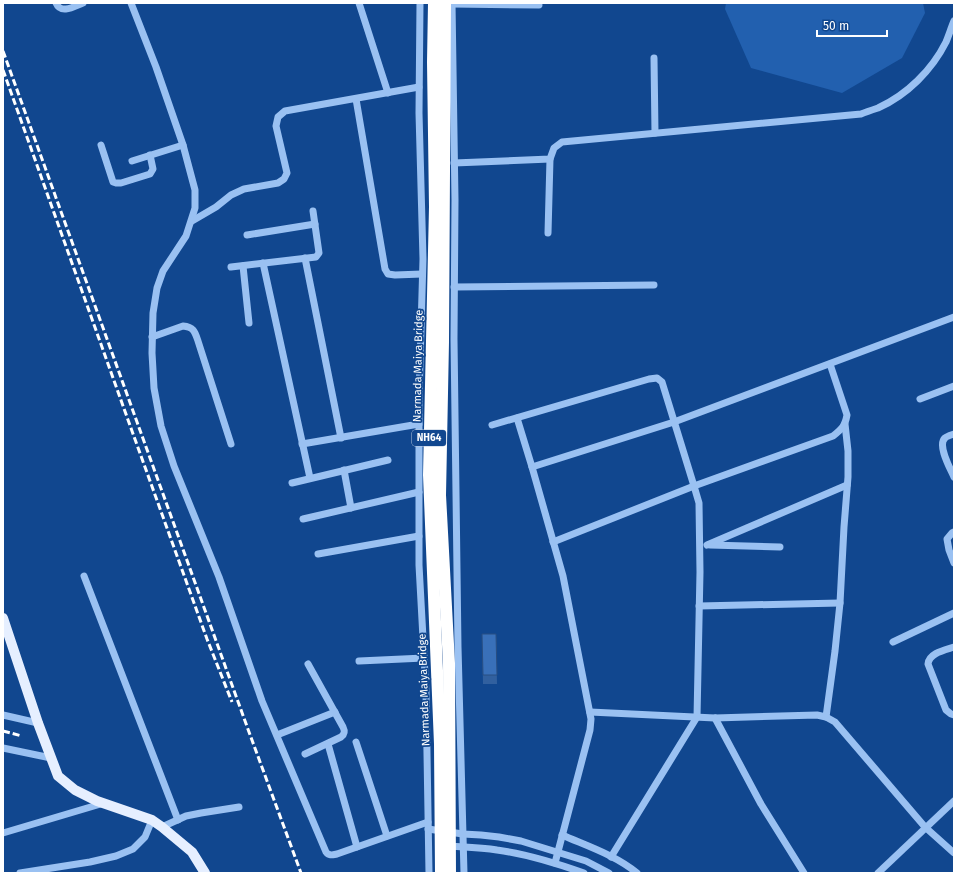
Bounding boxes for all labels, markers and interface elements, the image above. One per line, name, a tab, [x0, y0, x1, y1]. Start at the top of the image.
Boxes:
scale bar	[817, 12, 887, 38]
text: 50 m	[823, 19, 849, 33]
street label: Narmada Maiya Bridge	[411, 310, 425, 422]
road number: NH64	[412, 430, 446, 446]
street label: Narmada Maiya Bridge	[416, 634, 432, 746]

